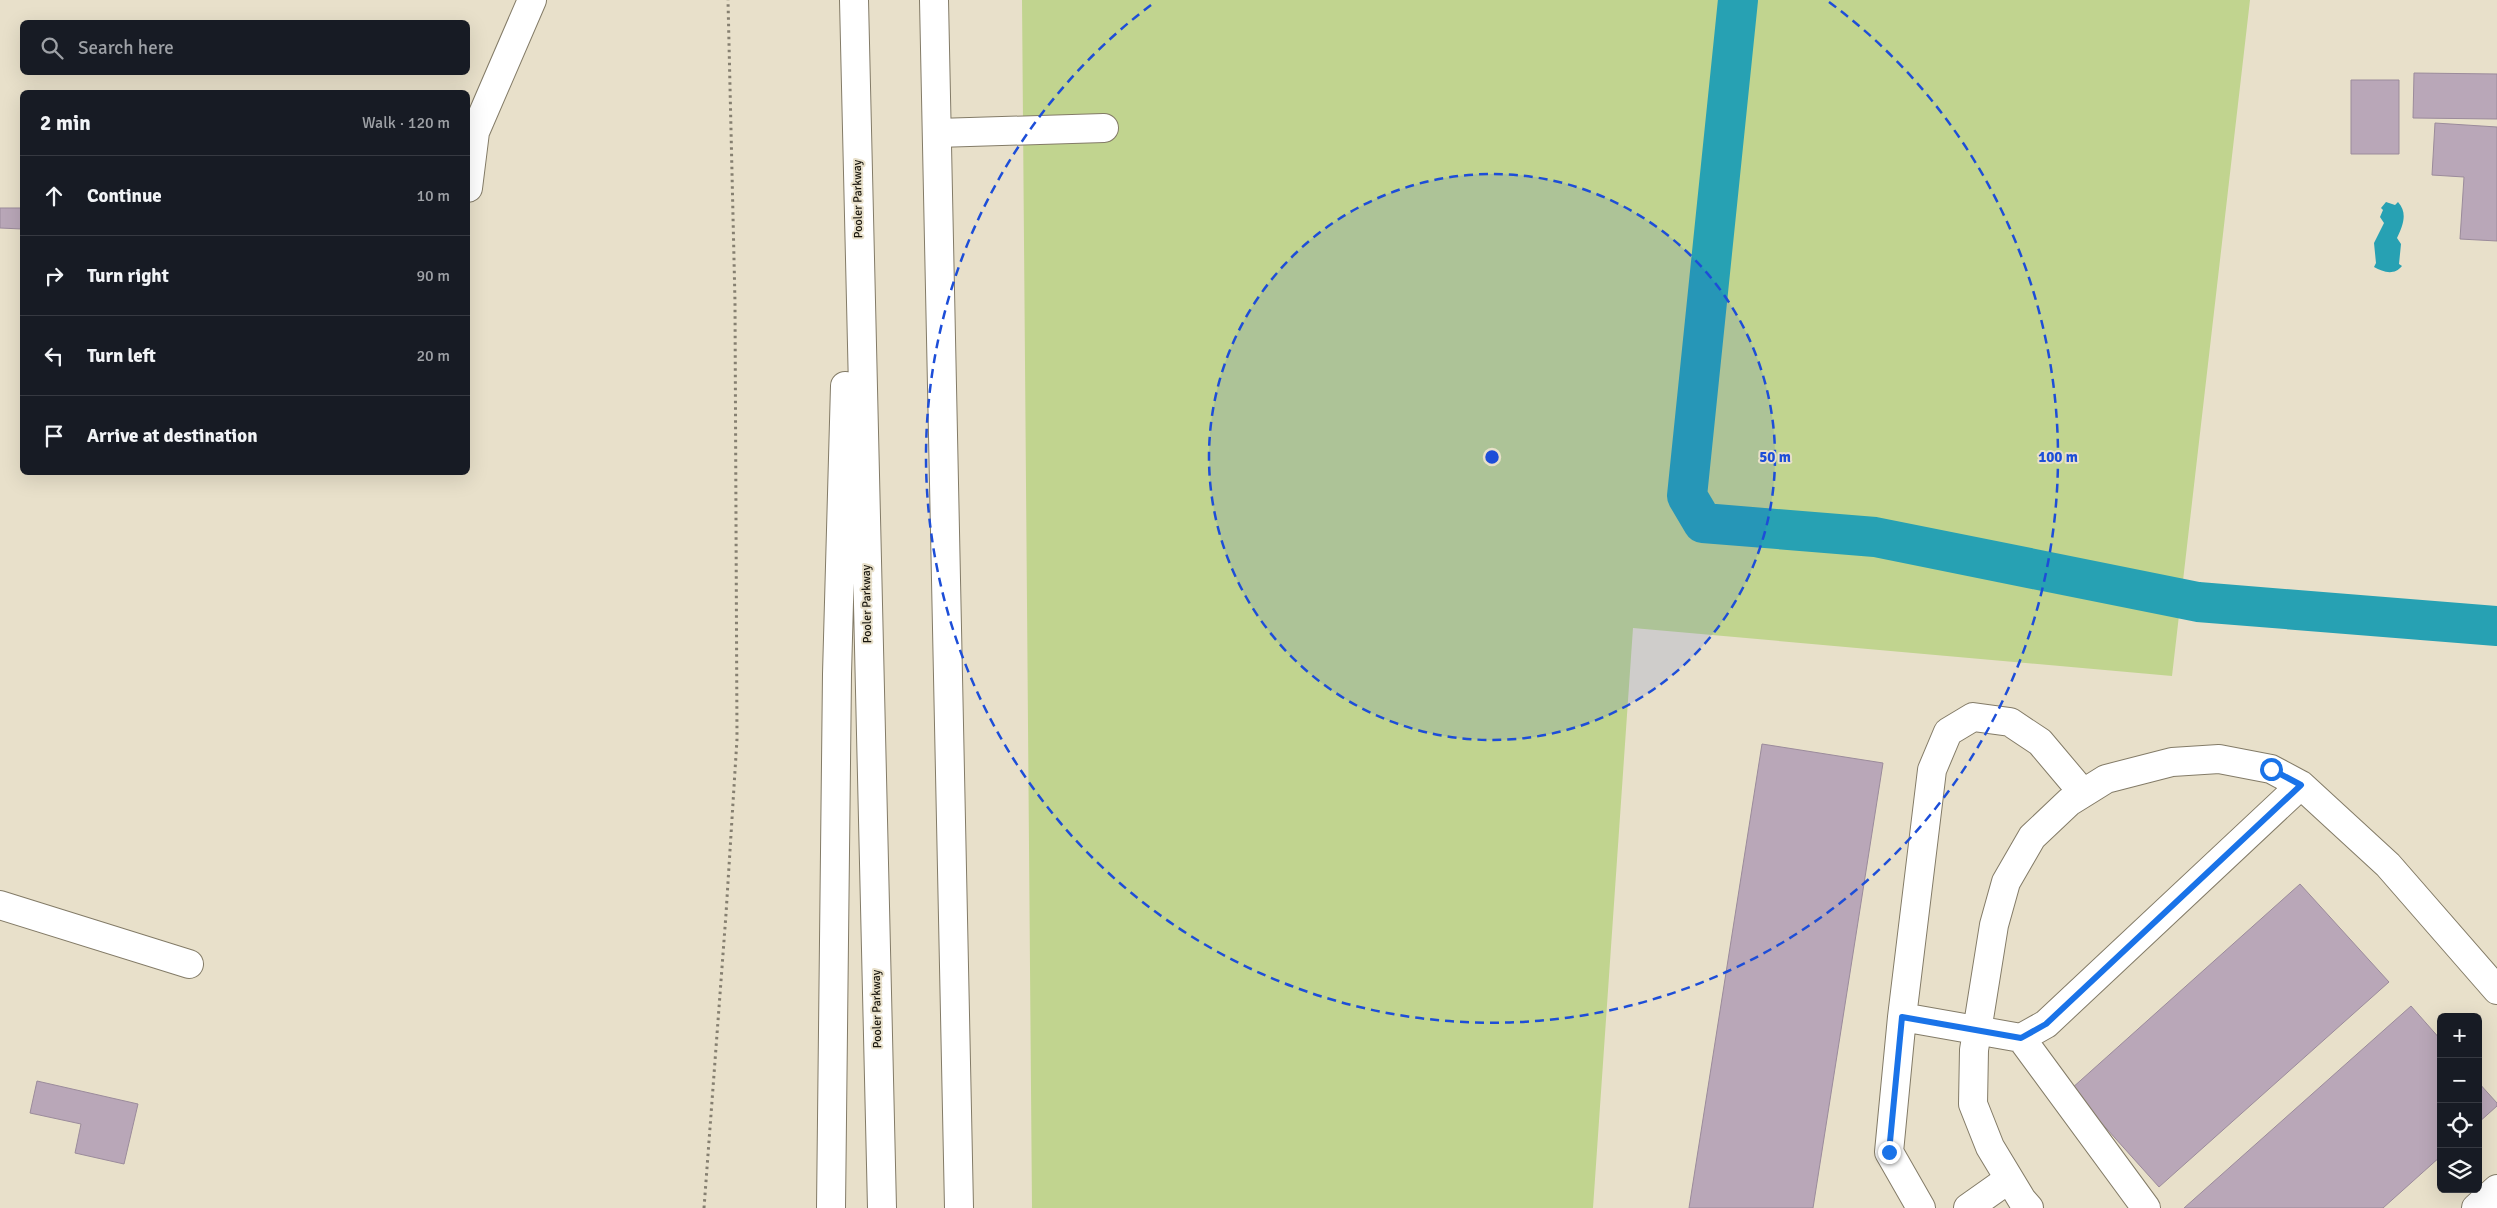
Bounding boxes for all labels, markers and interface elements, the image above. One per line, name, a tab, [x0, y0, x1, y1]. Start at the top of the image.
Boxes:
search box	[20, 20, 470, 75]
icon: search	[38, 34, 66, 62]
text: Search here	[78, 36, 174, 60]
text: 2 min	[40, 110, 91, 136]
text: Walk · 120 m	[362, 113, 450, 133]
street label: Pooler Parkway	[850, 159, 866, 238]
icon: ahead	[40, 182, 68, 210]
text: Continue	[87, 184, 162, 208]
text: 10 m	[416, 186, 450, 206]
icon: right	[40, 262, 68, 290]
text: Turn right	[87, 264, 169, 288]
text: 90 m	[416, 266, 450, 286]
icon: left	[40, 342, 68, 370]
text: Turn left	[87, 344, 156, 368]
text: 20 m	[416, 346, 450, 366]
icon: arrive	[40, 422, 68, 450]
text: Arrive at destination	[87, 424, 258, 448]
centre of rings	[1483, 448, 1501, 466]
text: 50 m	[1759, 448, 1791, 466]
text: 100 m	[2038, 448, 2078, 466]
street label: Pooler Parkway	[859, 564, 875, 643]
route start	[2260, 758, 2283, 781]
street label: Pooler Parkway	[869, 969, 885, 1048]
map controls	[2437, 1013, 2482, 1193]
button: +	[2437, 1013, 2482, 1058]
button: −	[2437, 1058, 2482, 1103]
button: locate	[2437, 1103, 2482, 1148]
route end	[1878, 1141, 1901, 1164]
button: layers	[2437, 1148, 2482, 1193]

